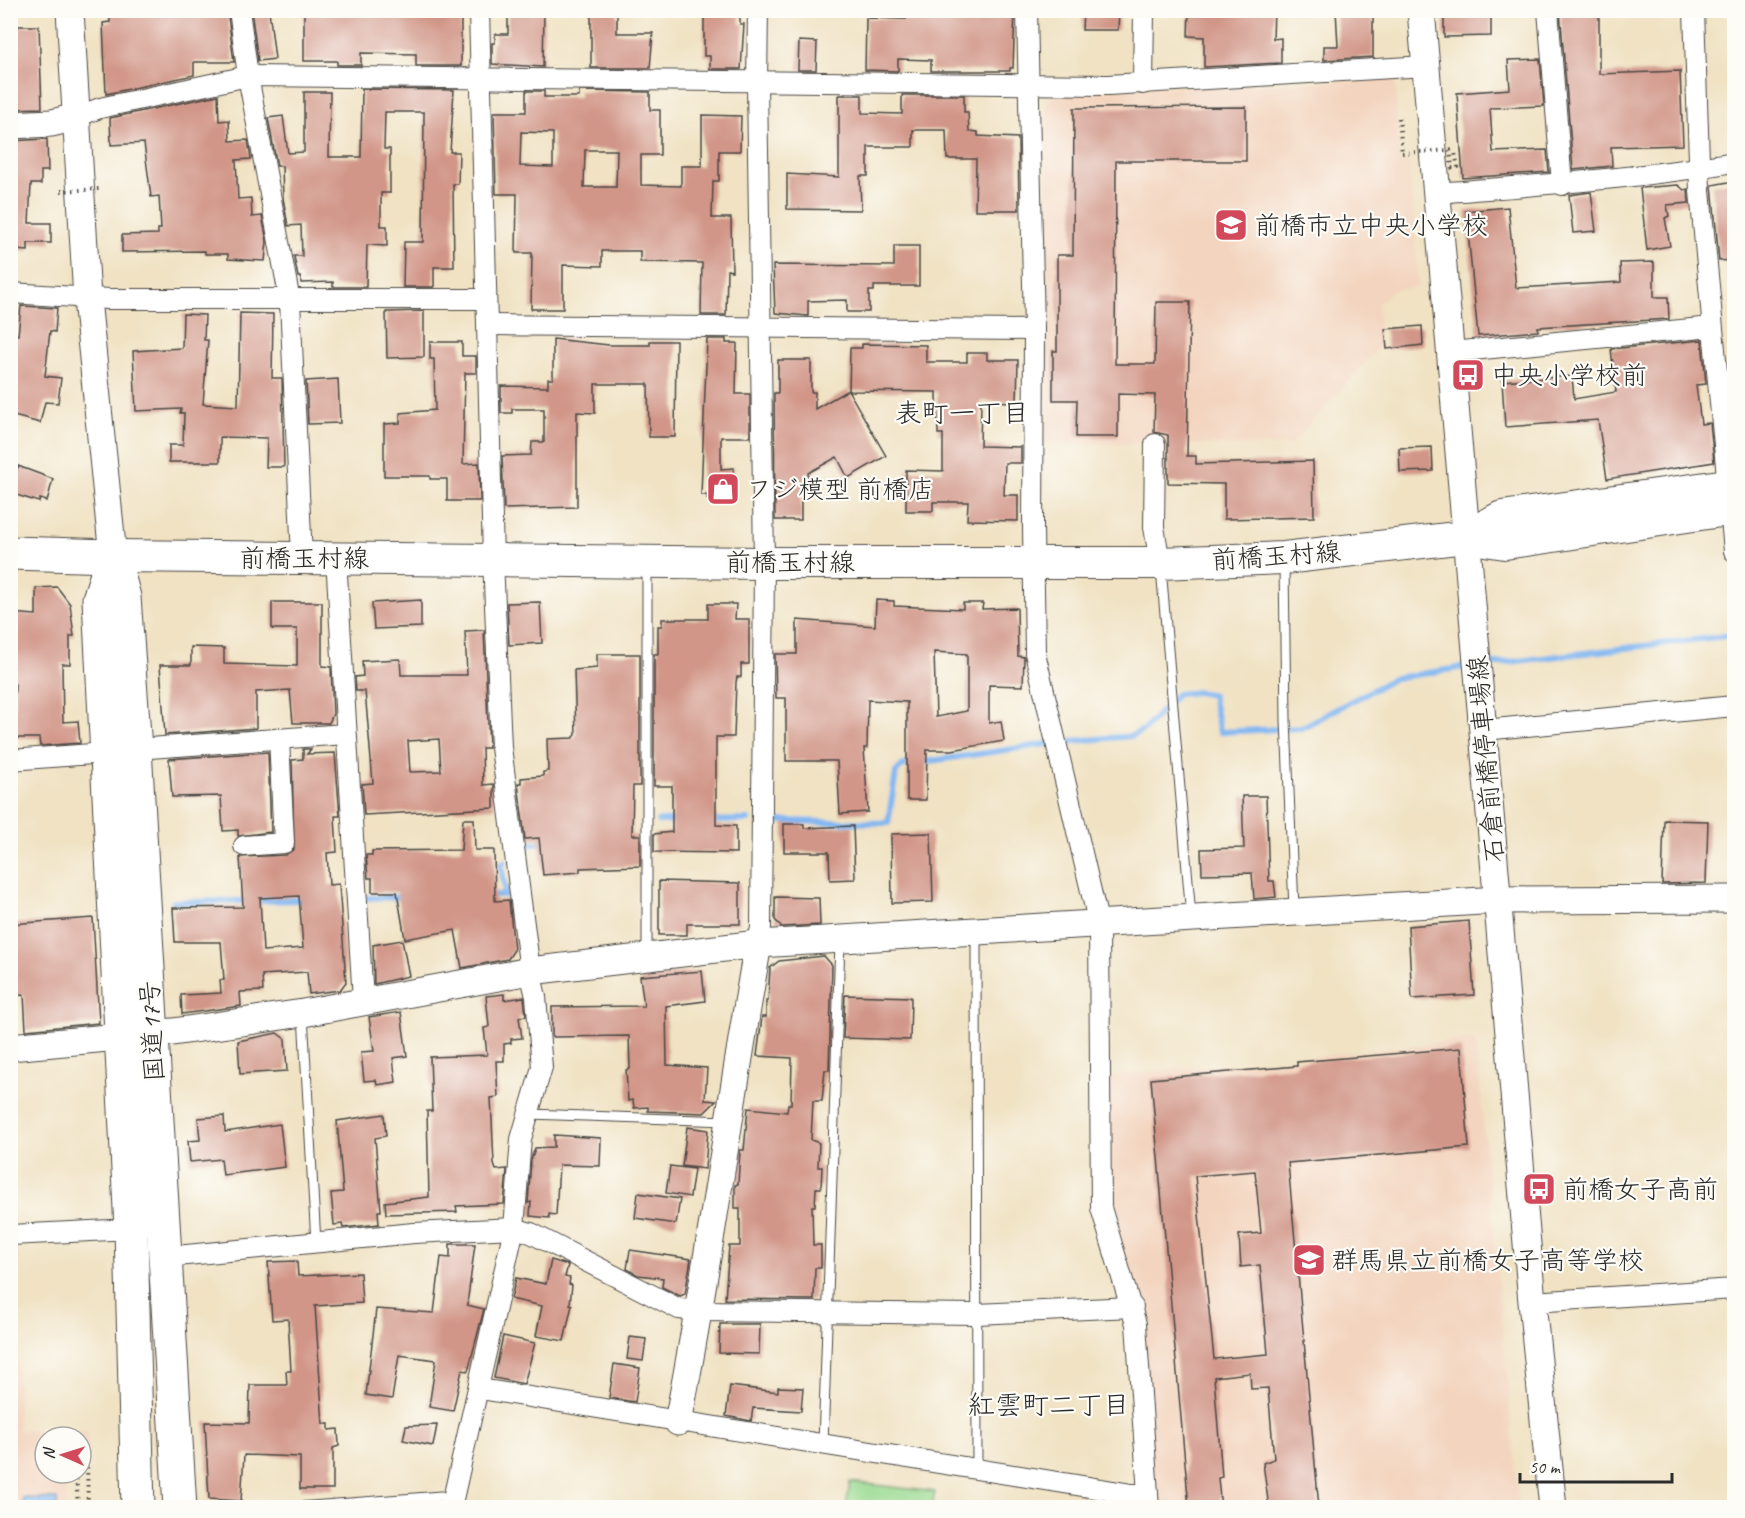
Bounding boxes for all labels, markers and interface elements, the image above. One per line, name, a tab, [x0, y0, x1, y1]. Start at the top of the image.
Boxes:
school or university icon: 前橋市立中央小学校	[1213, 207, 1249, 243]
place label: 前橋市立中央小学校	[1254, 209, 1488, 242]
bus stop icon: 中央小学校前	[1450, 357, 1486, 393]
place label: 中央小学校前	[1491, 359, 1647, 392]
district label: 表町一丁目	[895, 396, 1030, 430]
shop icon: フジ模型 前橋店	[705, 471, 741, 507]
place label: フジ模型 前橋店	[746, 473, 934, 506]
street label: 前橋玉村線	[1210, 535, 1342, 577]
street label: 前橋玉村線	[239, 542, 369, 575]
street label: 前橋玉村線	[725, 546, 855, 579]
street label: 石倉前橋停車場線	[1460, 654, 1512, 864]
street label: 国道17号	[133, 980, 171, 1082]
bus stop icon: 前橋女子高前	[1521, 1171, 1557, 1207]
place label: 前橋女子高前	[1562, 1173, 1718, 1206]
school or university icon: 群馬県立前橋女子高等学校	[1291, 1242, 1327, 1278]
place label: 群馬県立前橋女子高等学校	[1332, 1244, 1644, 1277]
district label: 紅雲町二丁目	[968, 1388, 1130, 1422]
north arrow	[33, 1425, 93, 1485]
text: N	[39, 1446, 59, 1460]
scale bar	[1520, 1446, 1672, 1484]
text: 50 m	[1529, 1456, 1562, 1478]

